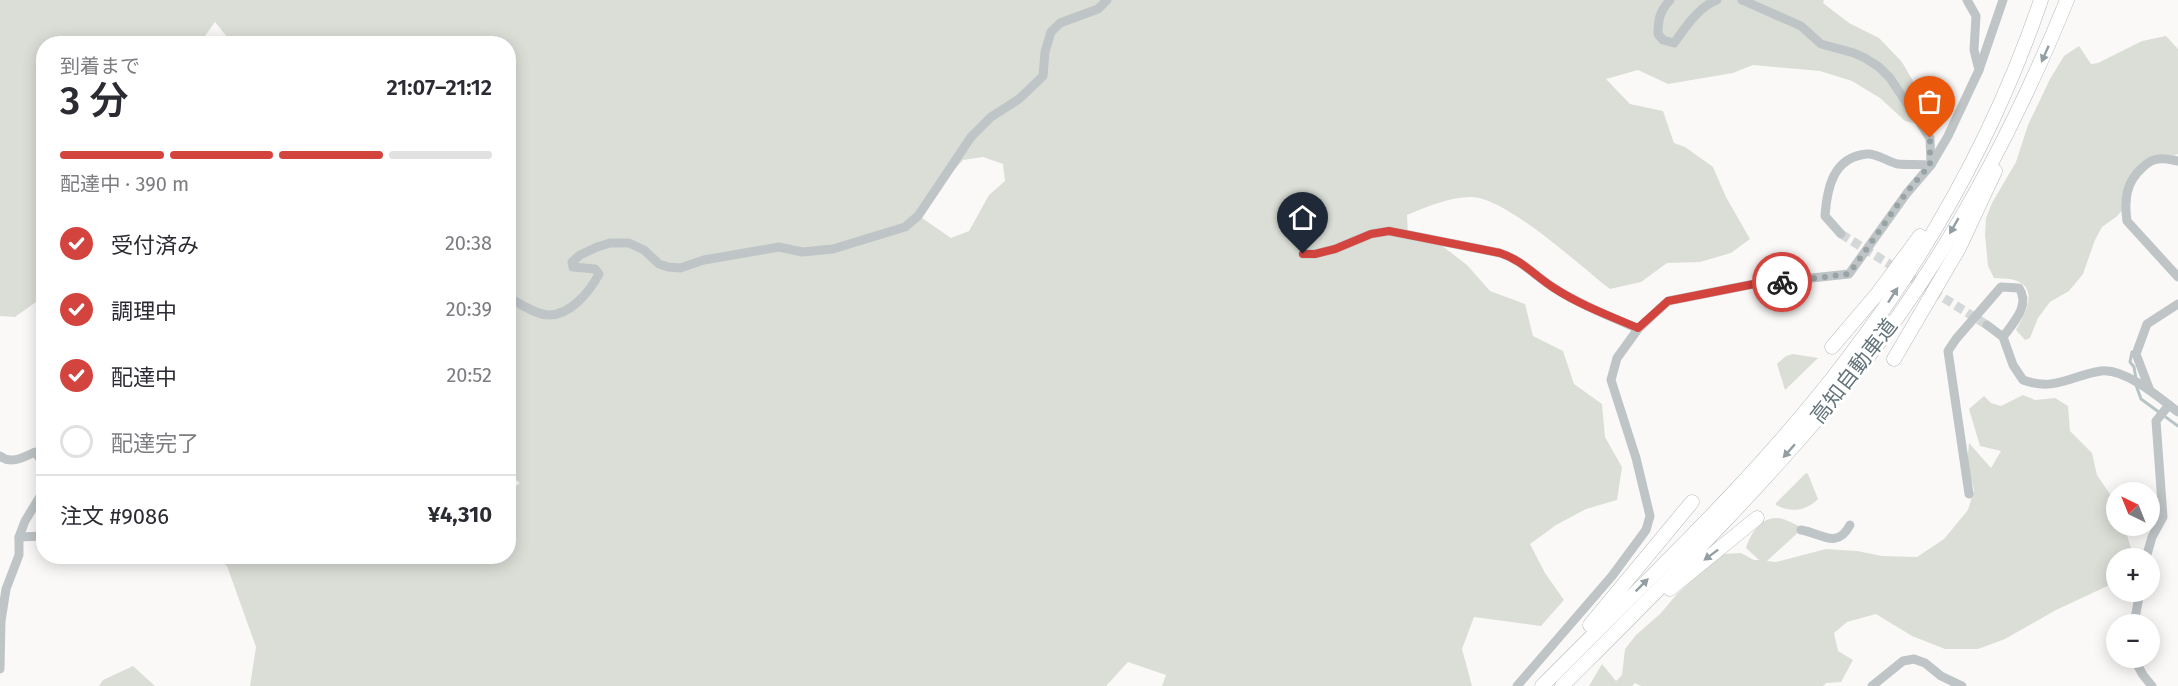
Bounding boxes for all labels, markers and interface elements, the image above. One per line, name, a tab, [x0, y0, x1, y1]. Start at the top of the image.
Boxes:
one-way arrow	[2040, 45, 2049, 63]
text: 到着まで	[60, 54, 140, 78]
text: 21:07–21:12	[387, 74, 492, 101]
pin	[1904, 76, 1955, 138]
text: 3 分	[60, 78, 129, 124]
icon: bag	[1913, 85, 1946, 118]
text: 配達中 · 390 m	[60, 172, 189, 196]
pin	[1277, 192, 1328, 254]
icon: home	[1286, 201, 1319, 234]
one-way arrow	[1949, 218, 1959, 235]
icon: check	[60, 227, 93, 260]
text: 20:38	[445, 231, 492, 255]
text: 受付済み	[111, 232, 199, 259]
courier	[1752, 252, 1812, 312]
icon: bike	[1766, 266, 1799, 299]
one-way arrow	[1887, 287, 1898, 303]
icon: check	[60, 293, 93, 326]
text: 20:39	[446, 297, 492, 321]
text: 調理中	[111, 298, 177, 325]
street label: 高知自動車道	[1805, 313, 1903, 429]
icon: check	[60, 359, 93, 392]
text: 20:52	[446, 363, 492, 387]
text: 配達中	[111, 364, 177, 391]
text: 配達完了	[111, 430, 199, 457]
one-way arrow	[1783, 443, 1796, 458]
north arrow	[2106, 482, 2160, 536]
map controls	[2106, 482, 2160, 668]
text: ¥4,310	[428, 501, 492, 528]
text: 注文 #9086	[60, 503, 169, 530]
button: +	[2106, 548, 2160, 602]
one-way arrow	[1704, 549, 1719, 561]
one-way arrow	[1635, 577, 1649, 592]
button: −	[2106, 614, 2160, 668]

